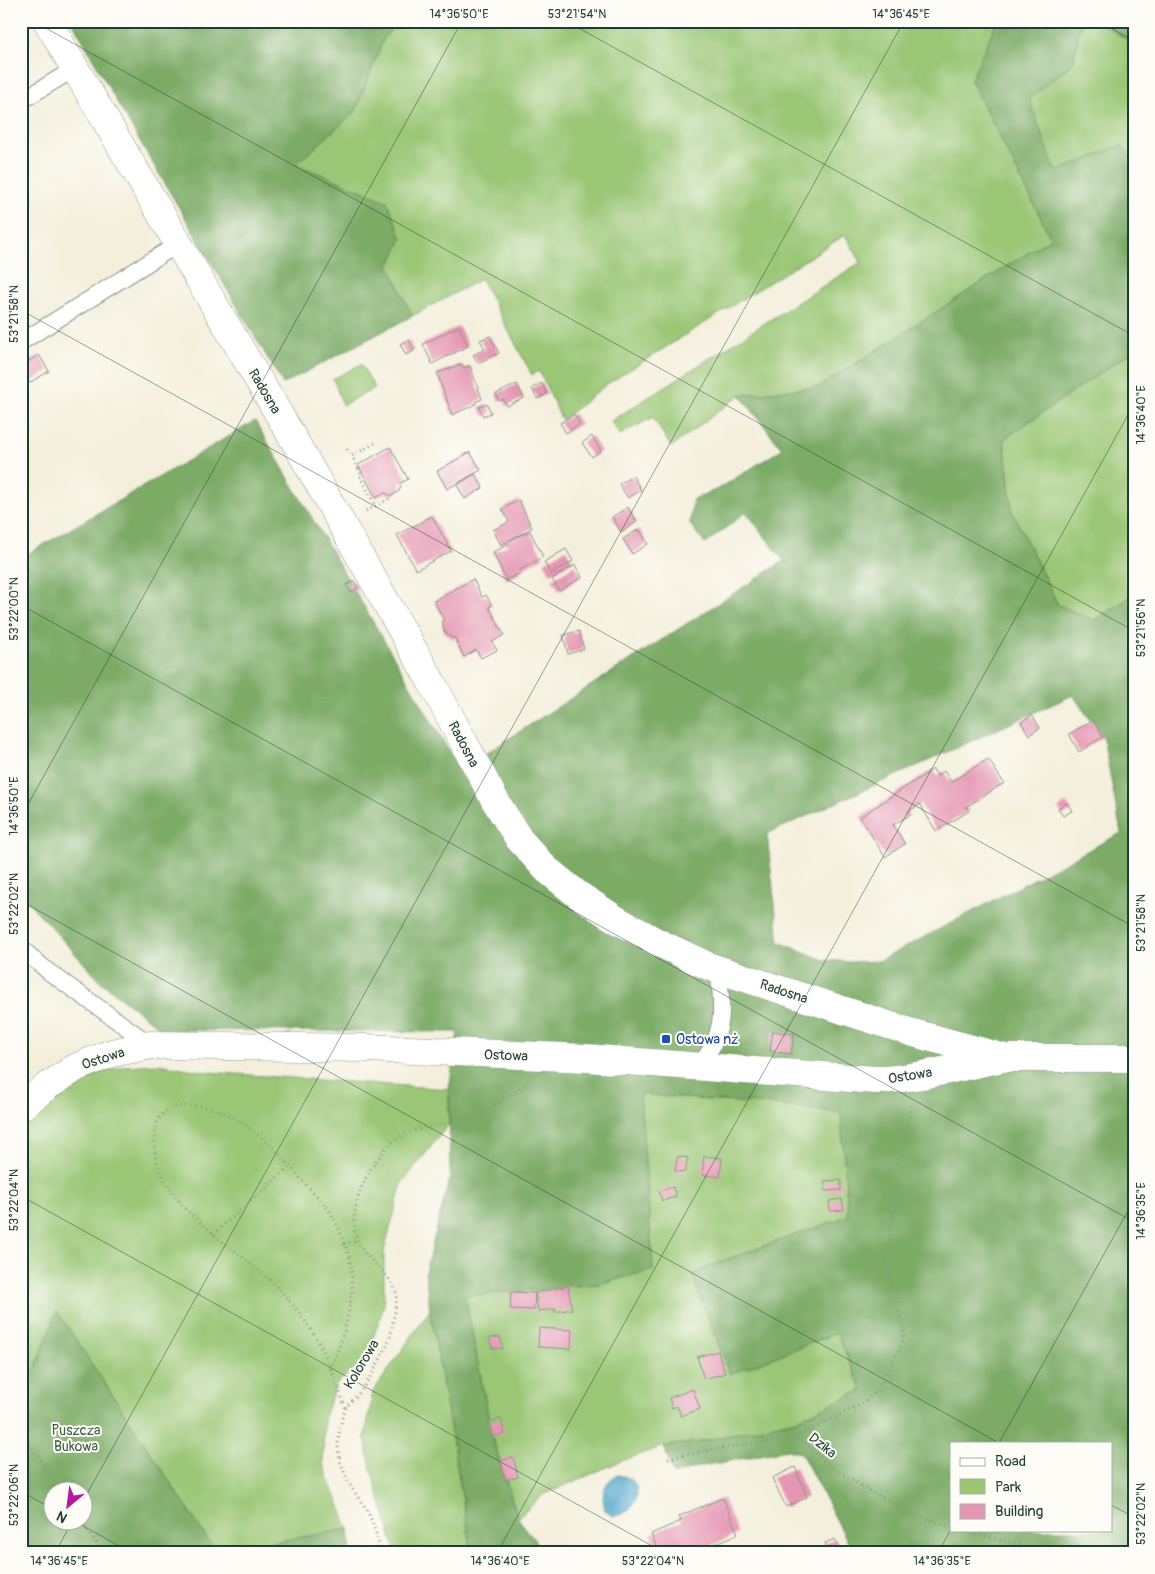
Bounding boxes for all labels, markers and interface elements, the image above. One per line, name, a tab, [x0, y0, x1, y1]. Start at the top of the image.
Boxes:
text: 14°36'50"E	[430, 7, 488, 22]
text: 53°21'54"N	[548, 7, 606, 22]
text: 14°36'45"E	[872, 7, 930, 22]
text: 53°21'58"N	[7, 285, 22, 343]
street label: Radosna	[245, 366, 285, 417]
text: 14°36'40"E	[1134, 385, 1149, 445]
text: 53°22'00"N	[7, 577, 22, 641]
text: 53°21'56"N	[1134, 599, 1149, 657]
street label: Radosna	[444, 718, 483, 770]
text: 14°36'50"E	[7, 777, 22, 835]
text: 53°22'02"N	[7, 873, 22, 935]
text: 53°21'58"N	[1134, 894, 1149, 952]
street label: Radosna	[758, 976, 810, 1007]
place label: Ostowa nż	[676, 1031, 738, 1048]
marker: Ostowa nż	[660, 1033, 672, 1045]
street label: Ostowa	[80, 1044, 127, 1073]
street label: Ostowa	[484, 1046, 528, 1065]
street label: Ostowa	[887, 1064, 933, 1087]
text: 53°22'04"N	[7, 1169, 22, 1231]
text: 14°36'35"E	[1134, 1182, 1149, 1240]
street label: Kolorowa	[340, 1336, 383, 1392]
park label: Puszcza Bukowa	[51, 1422, 101, 1455]
street label: Dzika	[805, 1429, 840, 1462]
legend	[950, 1442, 1112, 1532]
text: Road	[995, 1452, 1026, 1471]
text: 53°22'06"N	[7, 1464, 22, 1526]
text: Park	[995, 1478, 1022, 1497]
north arrow	[42, 1482, 92, 1532]
text: 53°22'02"N	[1134, 1483, 1149, 1545]
text: Building	[995, 1502, 1043, 1521]
text: N	[54, 1507, 70, 1527]
text: 14°36'45"E	[30, 1554, 88, 1569]
text: 14°36'40"E	[470, 1554, 530, 1569]
text: 53°22'04"N	[622, 1554, 684, 1569]
text: 14°36'35"E	[913, 1554, 971, 1569]

